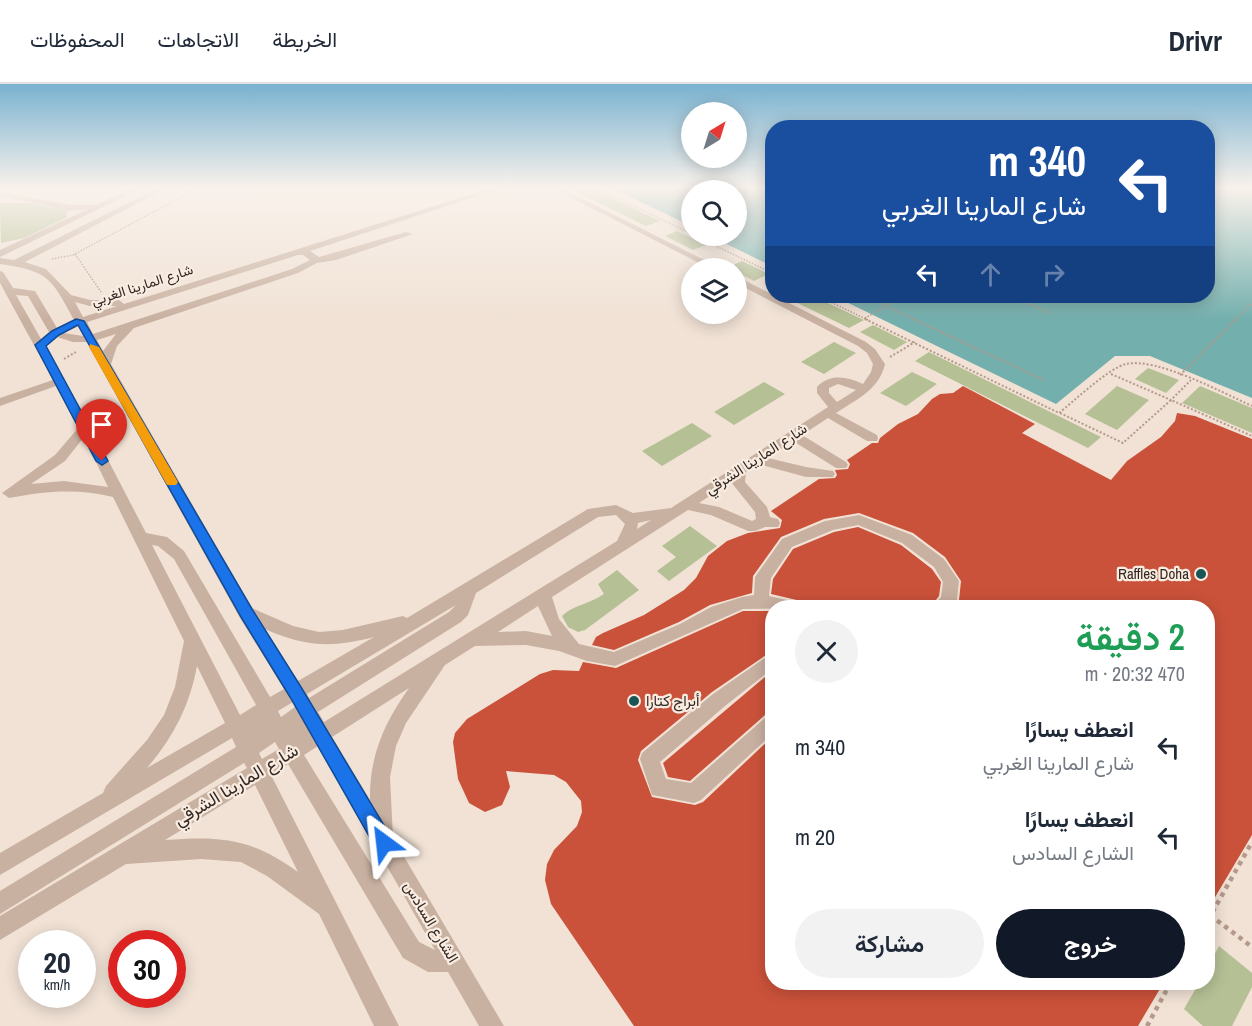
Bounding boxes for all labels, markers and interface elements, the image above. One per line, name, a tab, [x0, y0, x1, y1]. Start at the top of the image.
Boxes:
text: Drivr	[1168, 22, 1222, 60]
text: المحفوظات	[30, 25, 125, 54]
text: الاتجاهات	[158, 25, 239, 54]
text: الخريطة	[272, 25, 337, 54]
north arrow	[681, 102, 747, 168]
map controls	[681, 102, 747, 324]
text: 340 m	[988, 133, 1086, 189]
icon: left	[1107, 144, 1185, 222]
button: search	[681, 180, 747, 246]
text: شارع المارينا الغربي	[882, 187, 1086, 223]
button: layers	[681, 258, 747, 324]
icon: left	[911, 258, 944, 291]
icon: ahead	[974, 258, 1007, 291]
icon: right	[1037, 258, 1070, 291]
street label: شارع المارينا الغربي	[89, 260, 196, 313]
pin	[76, 399, 127, 461]
icon: arrive	[85, 408, 118, 441]
street label: شارع المارينا الشرقي	[701, 418, 813, 502]
place label: Raffles Doha	[1118, 563, 1189, 584]
marker: Raffles Doha	[1194, 567, 1208, 581]
text: 2 دقيقة	[1076, 613, 1185, 661]
button: close	[795, 620, 858, 683]
text: 470 m · 20:32	[1085, 660, 1185, 687]
place label: أبراج كتارا	[646, 690, 700, 712]
marker: أبراج كتارا	[627, 694, 641, 708]
text: انعطف يسارًا	[1025, 714, 1134, 744]
icon: left	[1152, 731, 1185, 764]
text: 340 m	[795, 732, 845, 762]
street label: شارع المارينا الشرقي	[169, 737, 304, 834]
text: شارع المارينا الغربي	[983, 749, 1134, 776]
text: انعطف يسارًا	[1025, 804, 1134, 834]
position arrow	[352, 811, 416, 875]
icon: left	[1152, 821, 1185, 854]
text: 20 m	[795, 822, 835, 852]
text: الشارع السادس	[1012, 839, 1134, 866]
street label: الشارع السادس	[398, 877, 464, 967]
button: مشاركة	[795, 909, 984, 978]
button: خروج	[996, 909, 1185, 978]
speed limit sign: 30	[108, 930, 186, 1008]
text: 20	[43, 942, 71, 982]
text: km/h	[44, 974, 70, 995]

